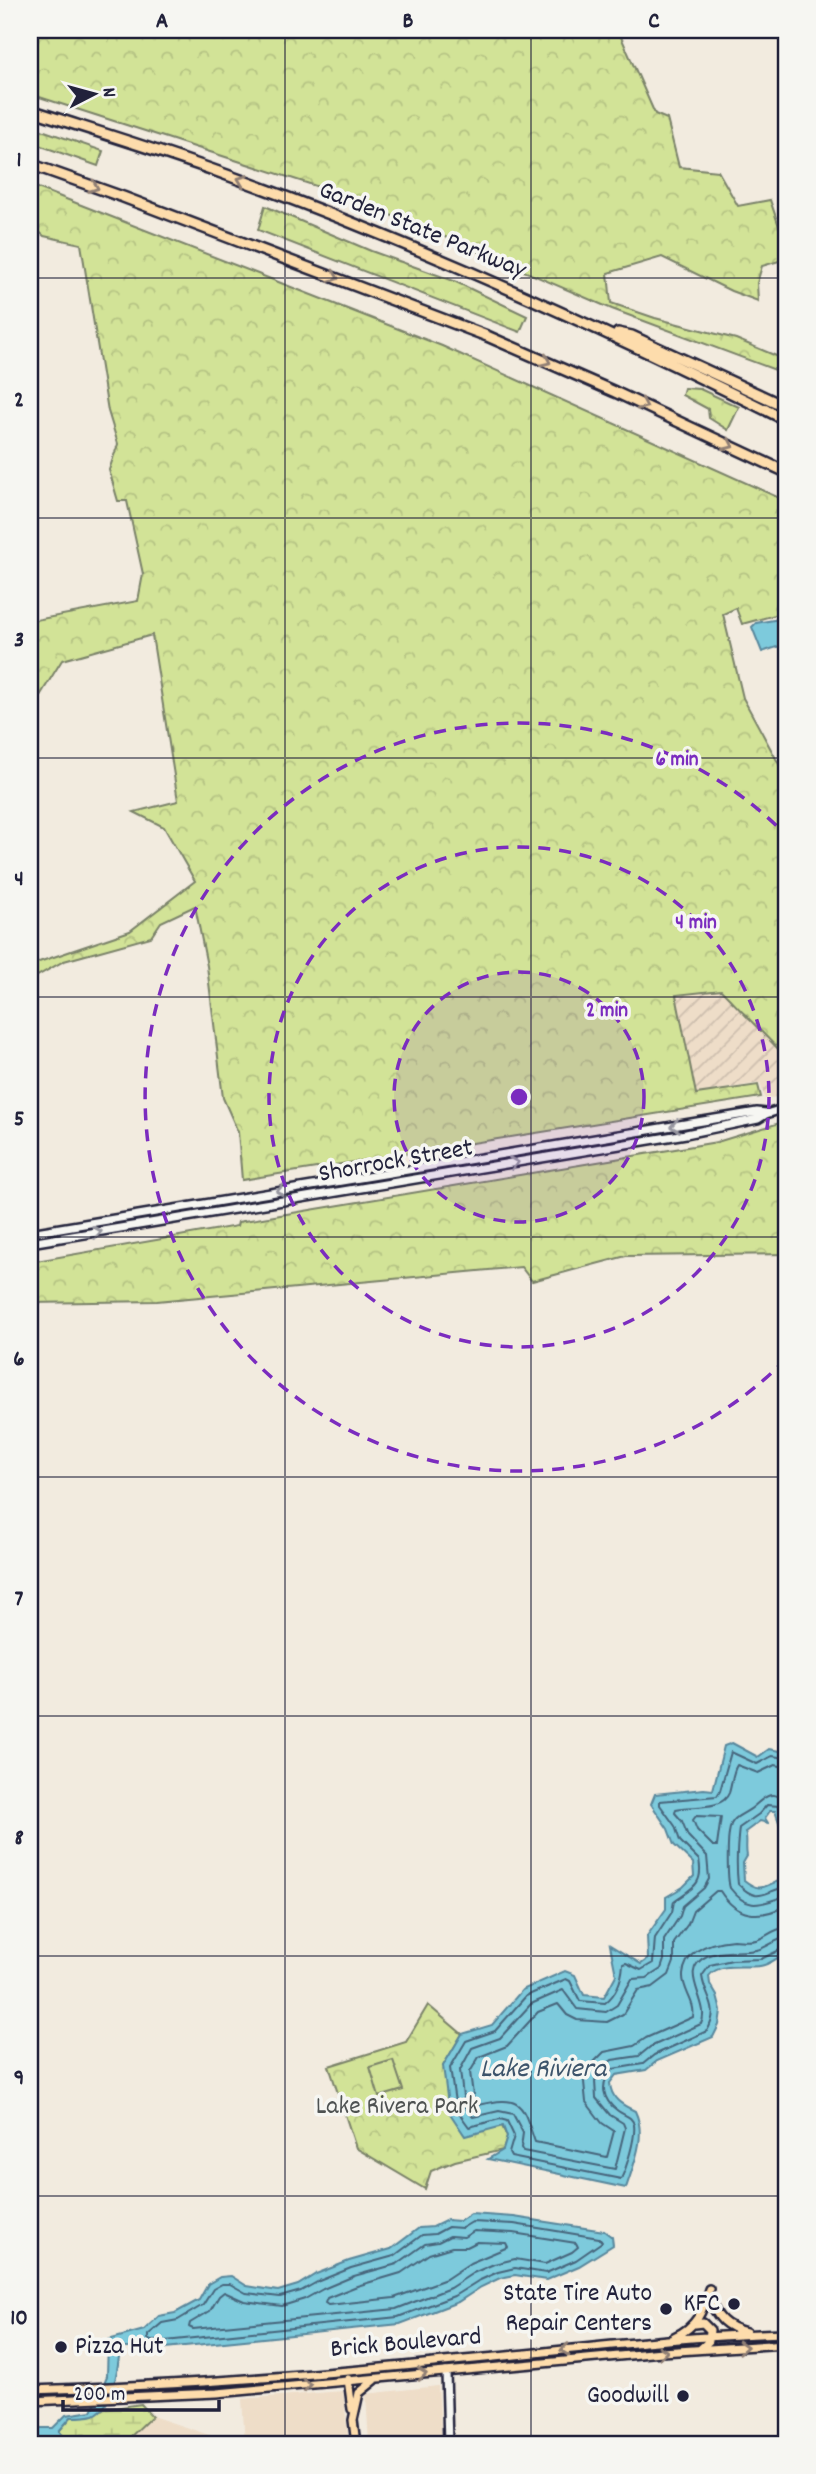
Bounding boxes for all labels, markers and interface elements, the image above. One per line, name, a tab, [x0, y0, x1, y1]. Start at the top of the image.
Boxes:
text: A	[156, 6, 168, 39]
text: B	[403, 6, 414, 39]
text: C	[648, 6, 660, 39]
north arrow	[60, 60, 130, 130]
text: N	[94, 87, 121, 99]
text: 1	[16, 145, 22, 178]
street label: Garden State Parkway	[313, 173, 532, 290]
one-way arrow	[236, 175, 248, 189]
one-way arrow	[88, 178, 100, 192]
one-way arrow	[328, 269, 340, 283]
one-way arrow	[539, 353, 551, 367]
text: 2	[14, 385, 24, 418]
one-way arrow	[636, 397, 648, 411]
one-way arrow	[722, 437, 734, 451]
text: 3	[14, 625, 24, 658]
text: 6 min	[655, 746, 699, 776]
text: 4	[14, 864, 24, 897]
text: 4 min	[675, 909, 717, 939]
text: 2 min	[586, 997, 628, 1027]
centre of rings	[507, 1085, 531, 1109]
text: 5	[14, 1104, 24, 1137]
one-way arrow	[669, 1118, 681, 1133]
street label: Shorrock Street	[316, 1130, 476, 1194]
one-way arrow	[508, 1156, 520, 1171]
one-way arrow	[276, 1183, 287, 1198]
one-way arrow	[91, 1225, 103, 1240]
text: 6	[13, 1344, 25, 1377]
text: 7	[15, 1584, 24, 1617]
text: 8	[14, 1823, 24, 1856]
water label: Lake Riviera	[480, 2051, 608, 2091]
text: 9	[14, 2063, 24, 2096]
park label: Lake Rivera Park	[316, 2089, 478, 2126]
place label: State Tire Auto Repair Centers	[503, 2276, 652, 2343]
place label: KFC	[684, 2286, 720, 2323]
marker: KFC	[726, 2296, 742, 2312]
marker: State Tire Auto Repair Centers	[658, 2301, 674, 2317]
text: 10	[10, 2303, 28, 2336]
street label: Brick Boulevard	[329, 2319, 483, 2369]
place label: Pizza Hut	[75, 2329, 164, 2366]
marker: Pizza Hut	[53, 2339, 69, 2355]
one-way arrow	[738, 2340, 749, 2355]
one-way arrow	[559, 2342, 570, 2357]
one-way arrow	[658, 2345, 669, 2360]
one-way arrow	[417, 2367, 428, 2382]
scale bar	[63, 2369, 219, 2413]
one-way arrow	[302, 2378, 313, 2393]
place label: Goodwill	[587, 2378, 669, 2415]
text: 200 m	[74, 2381, 125, 2411]
marker: Goodwill	[675, 2388, 691, 2404]

